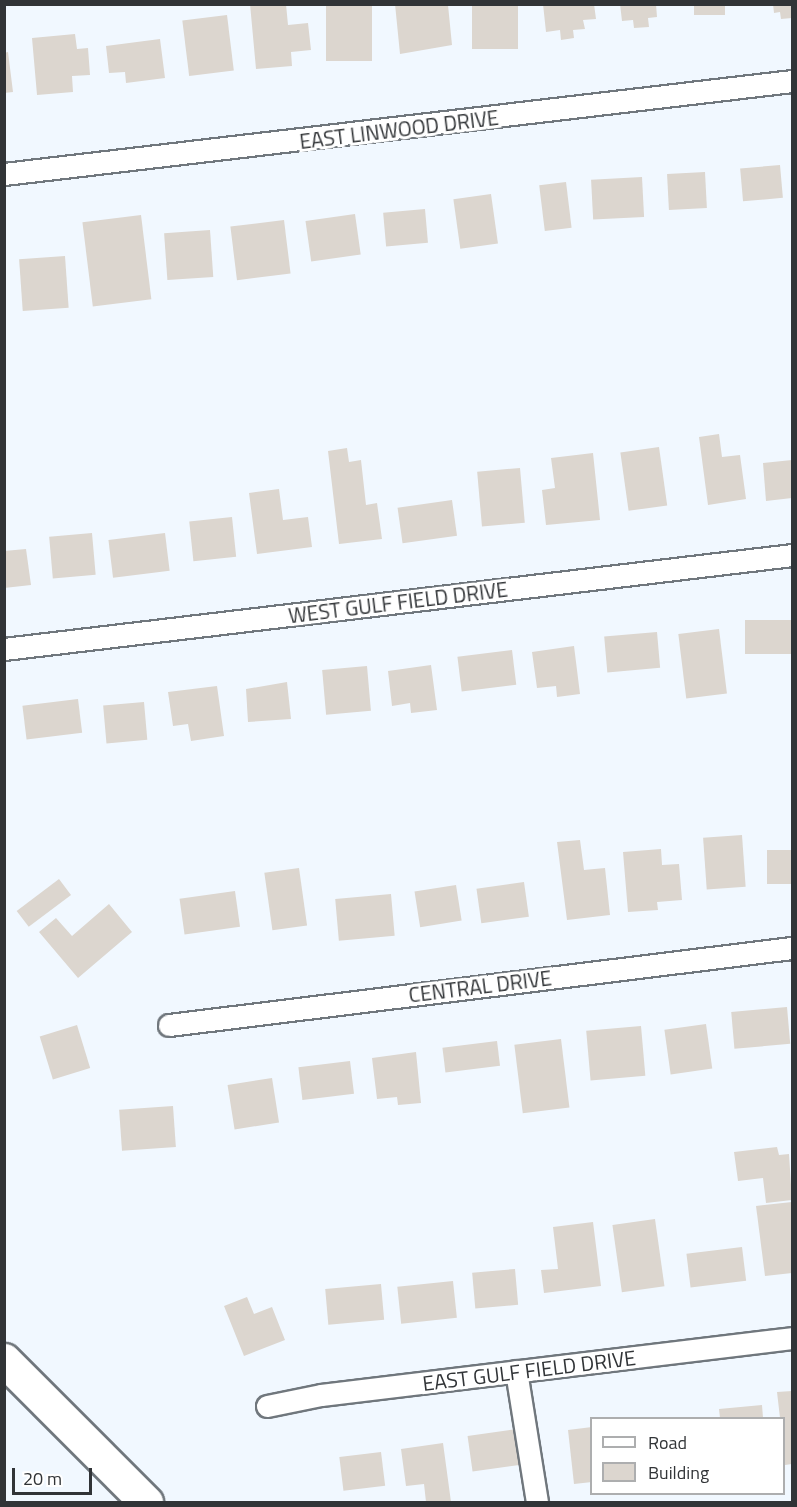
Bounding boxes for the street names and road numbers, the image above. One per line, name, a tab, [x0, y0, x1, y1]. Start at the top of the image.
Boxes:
street label: EAST LINWOOD DRIVE	[298, 104, 500, 154]
street label: WEST GULF FIELD DRIVE	[287, 576, 509, 628]
street label: CENTRAL DRIVE	[407, 965, 553, 1007]
street label: EAST GULF FIELD DRIVE	[421, 1344, 637, 1396]

